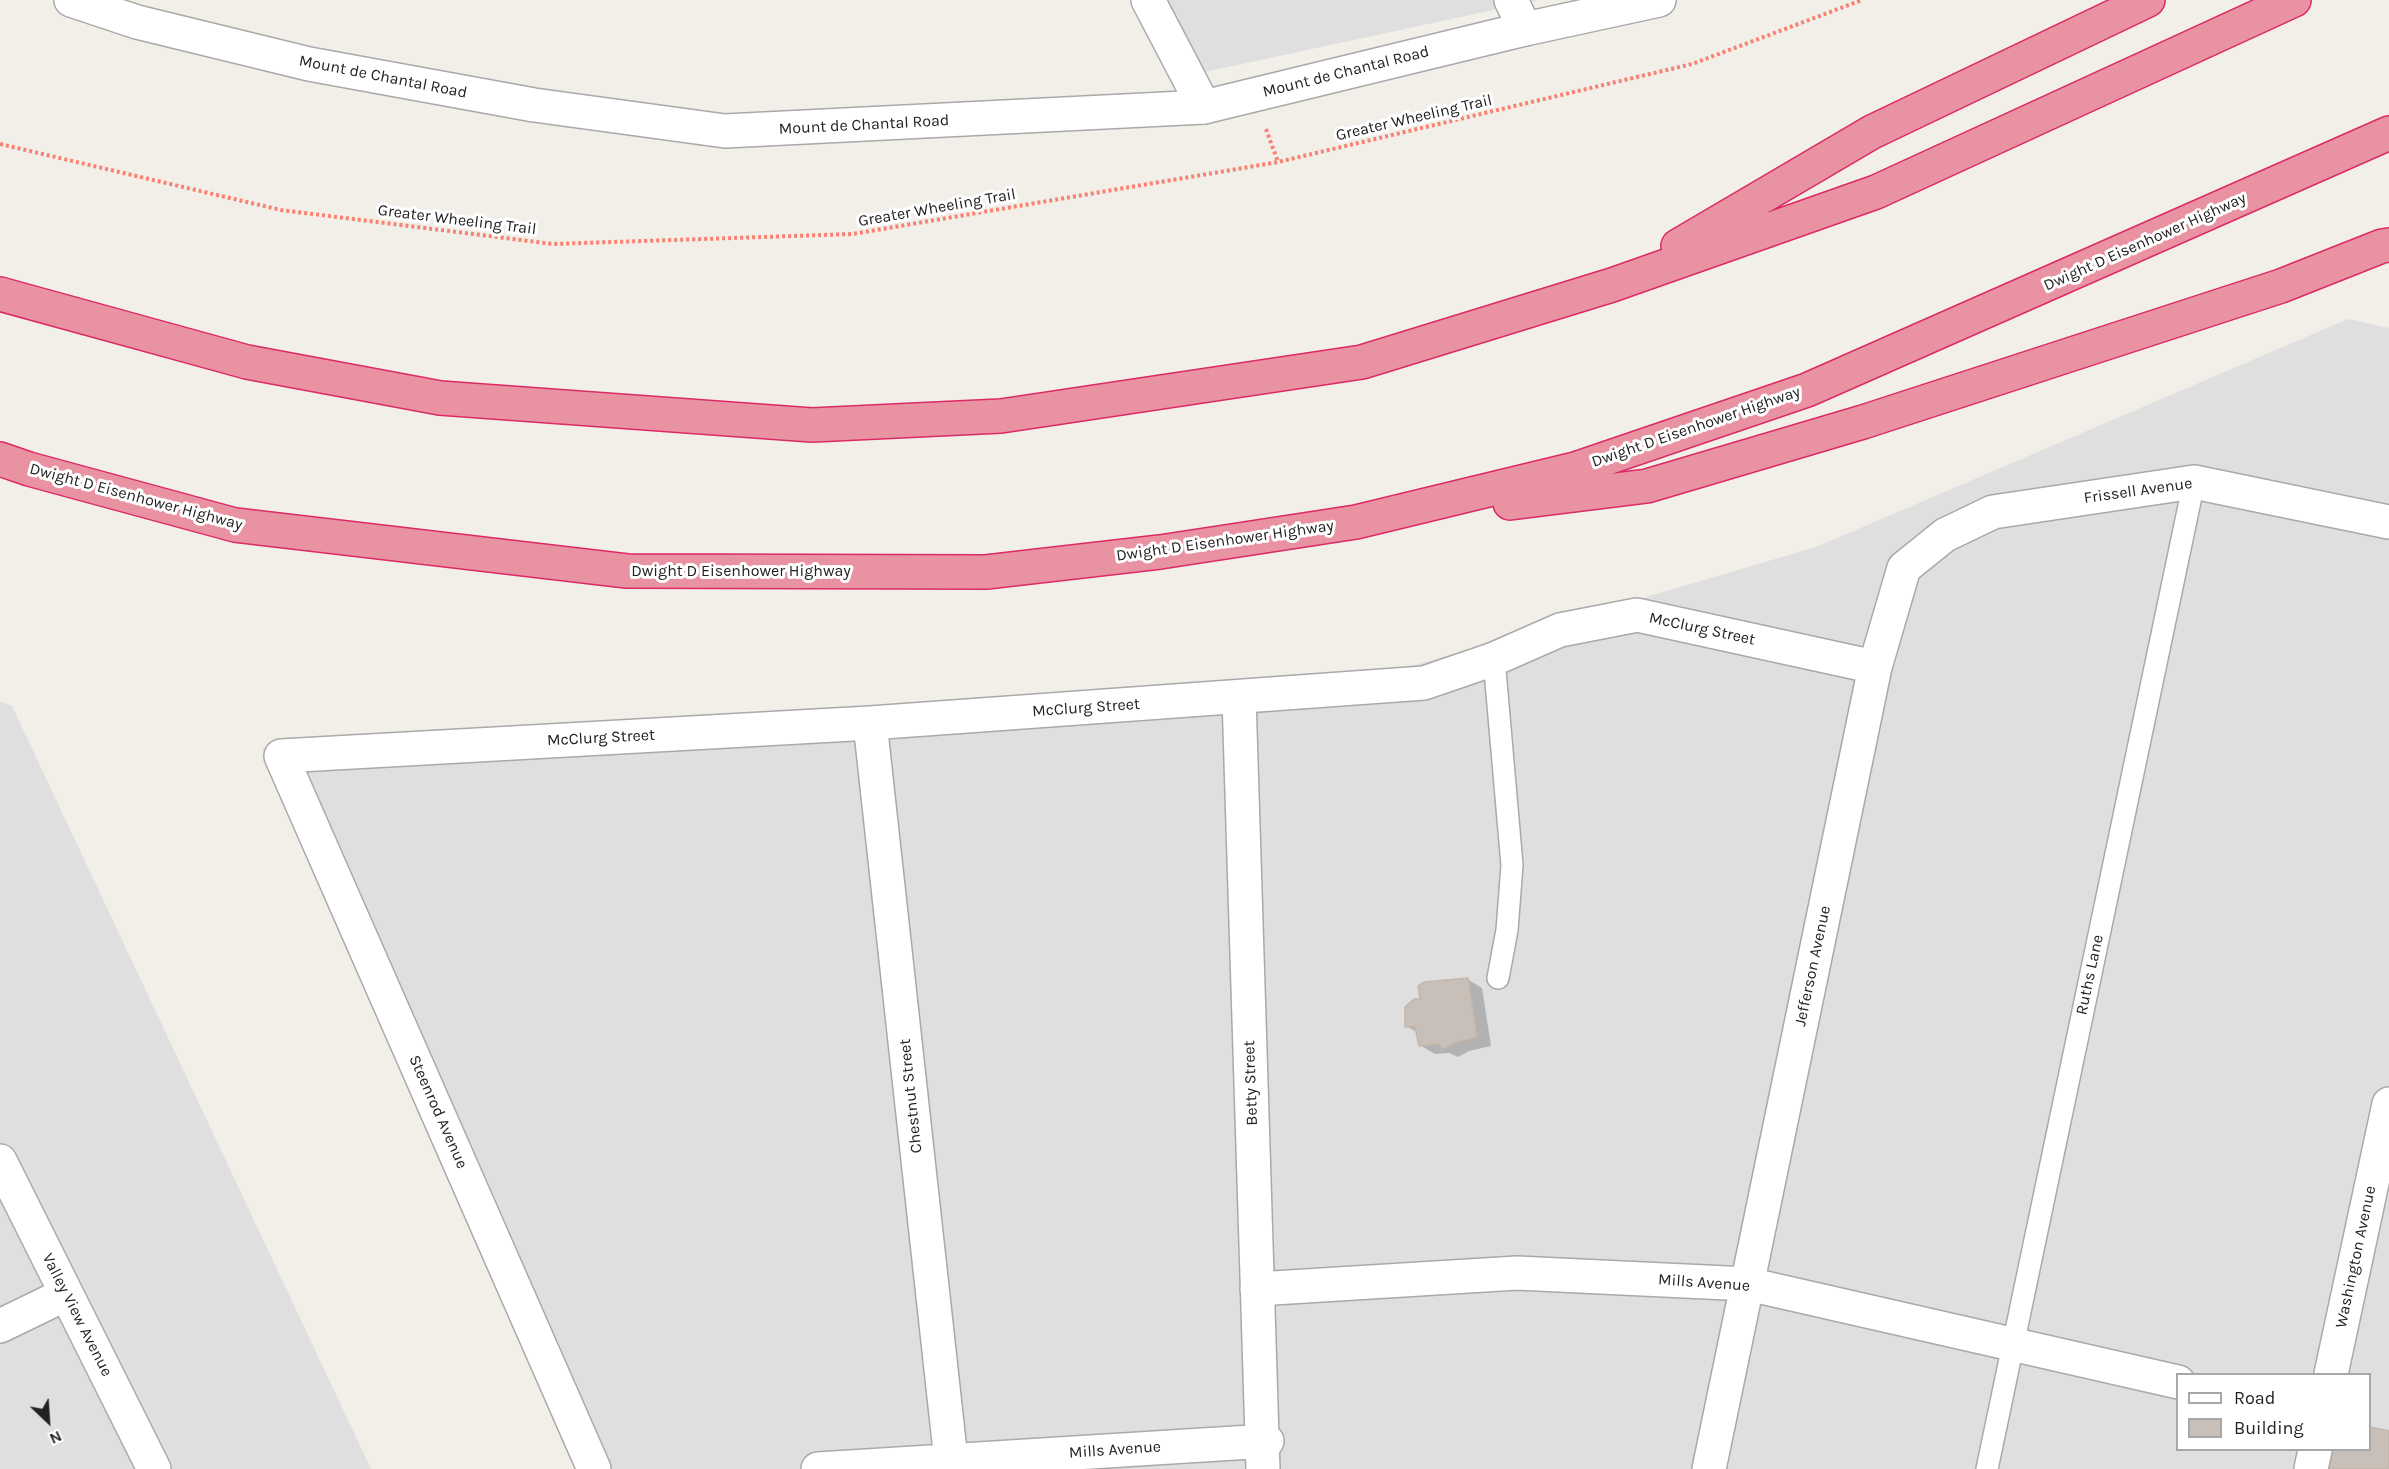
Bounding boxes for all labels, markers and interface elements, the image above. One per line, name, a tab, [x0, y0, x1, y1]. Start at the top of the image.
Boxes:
street label: Mount de Chantal Road	[1261, 42, 1431, 102]
street label: Mount de Chantal Road	[297, 51, 469, 103]
street label: Greater Wheeling Trail	[1334, 91, 1494, 145]
street label: Mount de Chantal Road	[778, 111, 950, 139]
street label: Greater Wheeling Trail	[857, 185, 1017, 231]
street label: Dwight D Eisenhower Highway	[2041, 189, 2249, 295]
street label: Greater Wheeling Trail	[377, 201, 537, 239]
street label: Dwight D Eisenhower Highway	[1589, 382, 1803, 472]
street label: Dwight D Eisenhower Highway	[27, 459, 245, 535]
street label: Frissell Avenue	[2083, 474, 2193, 508]
street label: Dwight D Eisenhower Highway	[1115, 516, 1335, 566]
street label: Dwight D Eisenhower Highway	[631, 561, 851, 581]
street label: McClurg Street	[1647, 608, 1757, 650]
street label: McClurg Street	[1031, 695, 1141, 721]
street label: McClurg Street	[547, 726, 655, 750]
street label: Jefferson Avenue	[1791, 904, 1835, 1028]
street label: Ruths Lane	[2072, 933, 2108, 1017]
street label: Chestnut Street	[895, 1038, 927, 1154]
street label: Betty Street	[1240, 1040, 1262, 1126]
street label: Steenrod Avenue	[404, 1052, 472, 1172]
street label: Washington Avenue	[2332, 1184, 2380, 1330]
street label: Valley View Avenue	[38, 1250, 116, 1380]
street label: Mills Avenue	[1657, 1270, 1751, 1296]
legend	[2176, 1373, 2371, 1451]
text: Road	[2234, 1387, 2275, 1409]
north arrow	[18, 1391, 78, 1451]
text: Building	[2234, 1417, 2304, 1439]
text: N	[47, 1427, 65, 1449]
street label: Mills Avenue	[1068, 1437, 1162, 1463]

